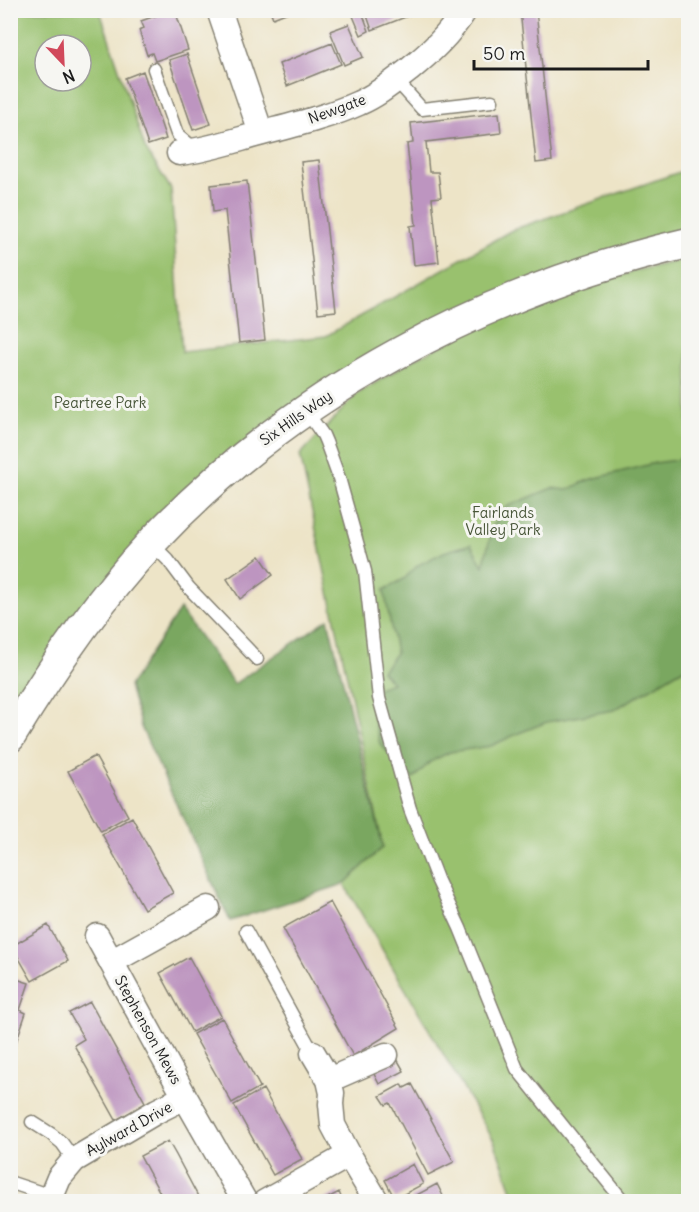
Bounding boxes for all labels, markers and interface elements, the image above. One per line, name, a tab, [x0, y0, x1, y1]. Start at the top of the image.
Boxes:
north arrow	[33, 33, 93, 93]
scale bar	[474, 33, 648, 71]
text: 50 m	[483, 42, 525, 65]
text: N	[60, 65, 78, 88]
street label: Newgate	[305, 89, 368, 128]
street label: Six Hills Way	[256, 386, 336, 449]
park label: Peartree Park	[54, 393, 147, 412]
park label: Fairlands Valley Park	[465, 503, 541, 539]
street label: Stephenson Mews	[111, 972, 186, 1088]
street label: Aylward Drive	[82, 1097, 175, 1160]

